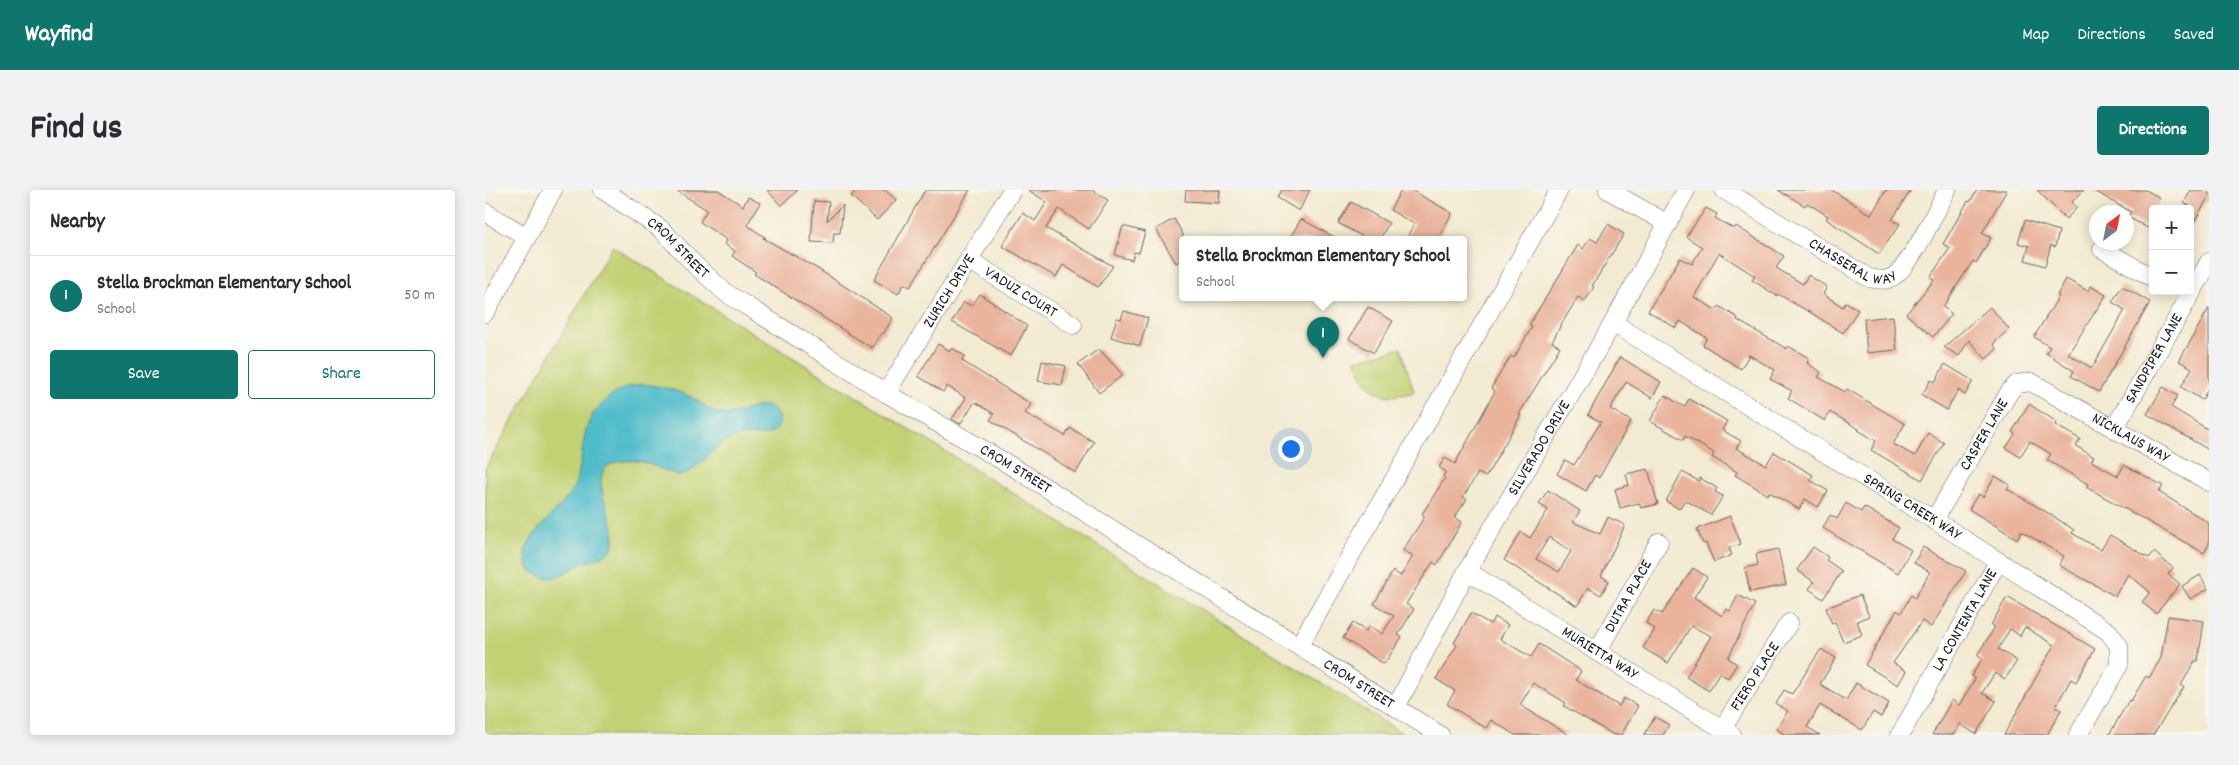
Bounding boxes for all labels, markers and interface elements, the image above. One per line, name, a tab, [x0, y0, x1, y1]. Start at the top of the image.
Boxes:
text: Wayfind	[25, 18, 93, 52]
text: Map	[2022, 23, 2049, 48]
text: Directions	[2077, 23, 2146, 48]
text: Saved	[2174, 23, 2214, 48]
text: Find us	[30, 105, 122, 155]
button: Directions	[2097, 106, 2209, 155]
north arrow	[2089, 205, 2134, 250]
map controls	[2149, 205, 2194, 295]
button: +	[2149, 205, 2194, 250]
text: Nearby	[50, 208, 105, 238]
street label: CROM STREET	[642, 211, 715, 284]
street label: CHASSERAL WAY	[1804, 232, 1903, 292]
popup	[1179, 236, 1467, 301]
text: Stella Brockman Elementary School	[1196, 244, 1450, 271]
street label: ZURICH DRIVE	[918, 249, 981, 333]
button: −	[2149, 250, 2194, 295]
street label: VADUZ COURT	[980, 261, 1062, 324]
text: Stella Brockman Elementary School	[97, 271, 351, 298]
text: School	[1196, 271, 1235, 294]
text: 1	[64, 284, 68, 307]
text: 50 m	[404, 284, 435, 307]
text: School	[97, 298, 136, 321]
street label: SANDPIPER LANE	[2119, 309, 2189, 408]
pin: 1	[1307, 317, 1339, 358]
button: Save	[50, 350, 238, 399]
button: Share	[248, 350, 435, 399]
street label: CASPER LANE	[1954, 394, 2015, 475]
street label: SILVERADO DRIVE	[1502, 395, 1577, 500]
street label: NICKLAUS WAY	[2088, 407, 2175, 470]
your location	[1278, 436, 1304, 462]
street label: CROM STREET	[975, 438, 1056, 500]
street label: SPRING CREEK WAY	[1858, 468, 1967, 547]
street label: DUTRA PLACE	[1599, 555, 1659, 637]
street label: LA CONTENTA LANE	[1927, 564, 2004, 676]
street label: MURIETTA WAY	[1557, 621, 1643, 686]
street label: FIERO PLACE	[1725, 637, 1786, 716]
street label: CROM STREET	[1319, 653, 1399, 715]

